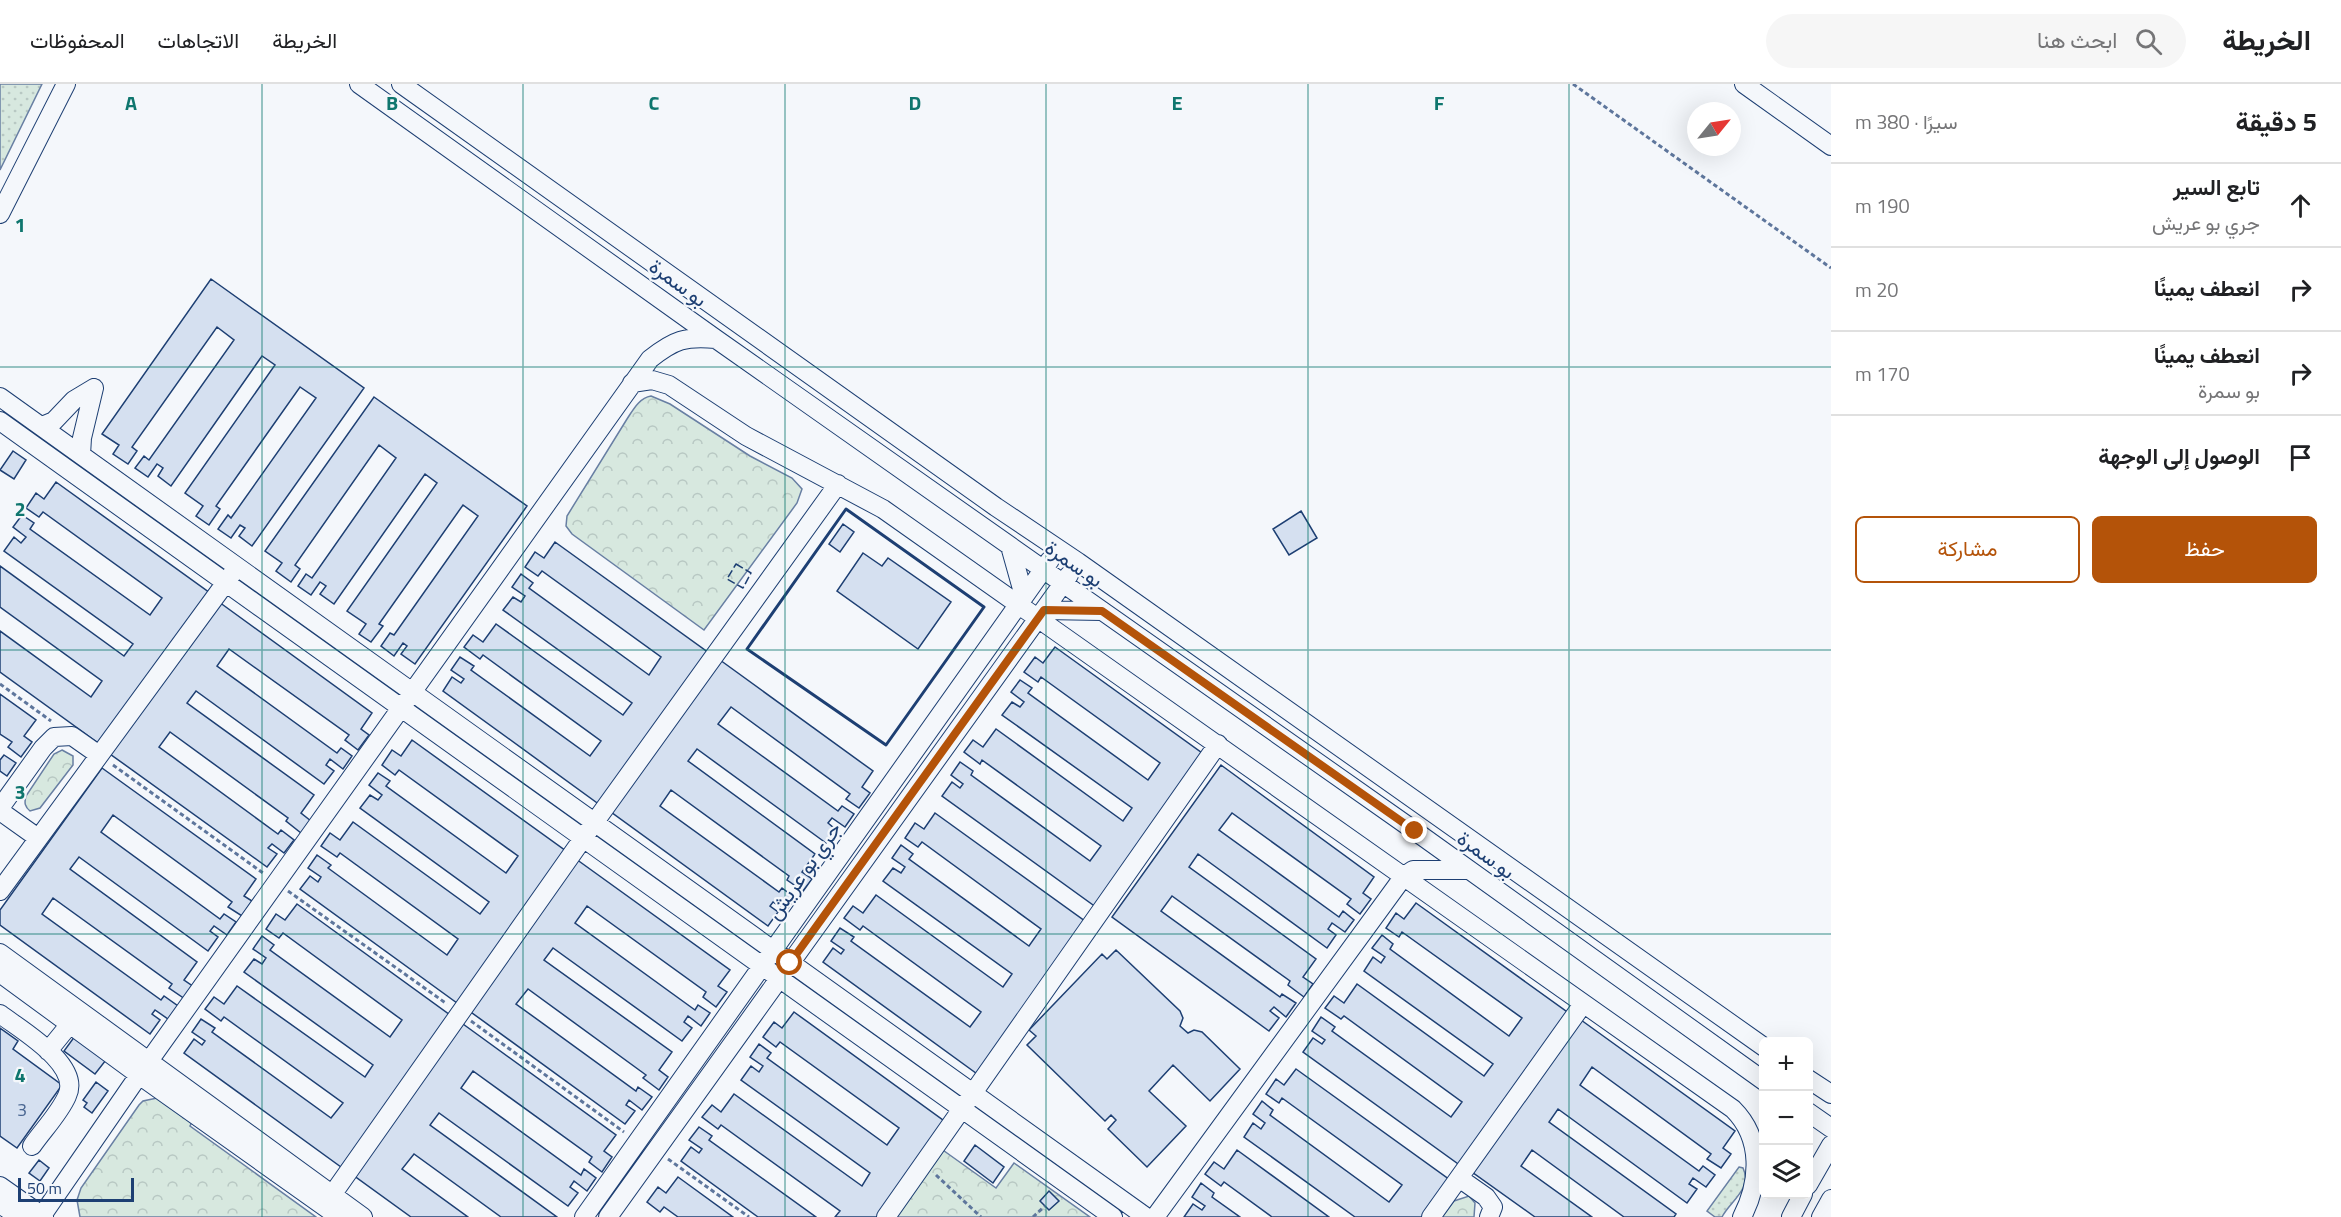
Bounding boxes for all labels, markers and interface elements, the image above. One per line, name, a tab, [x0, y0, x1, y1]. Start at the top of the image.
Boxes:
search box	[1766, 14, 2186, 68]
text: الخريطة	[2222, 18, 2311, 61]
text: ابحث هنا	[2037, 23, 2117, 57]
text: المحفوظات	[30, 24, 125, 56]
text: الاتجاهات	[158, 24, 239, 56]
text: الخريطة	[272, 24, 337, 56]
icon: search	[2132, 25, 2165, 58]
text: A	[125, 87, 137, 118]
text: B	[386, 87, 398, 118]
text: C	[649, 87, 660, 118]
text: D	[909, 87, 921, 118]
text: E	[1171, 87, 1183, 118]
text: F	[1434, 87, 1445, 118]
north arrow	[1687, 102, 1741, 156]
text: 5 دقيقة	[2235, 102, 2317, 141]
text: سيرًا · 380 m	[1855, 106, 1958, 137]
text: تابع السير	[2173, 170, 2260, 204]
icon: ahead	[2284, 189, 2317, 222]
text: 190 m	[1855, 190, 1910, 221]
text: جري بو عريش	[2152, 207, 2260, 238]
text: 1	[14, 209, 26, 240]
street label: بو سمرة	[643, 250, 714, 314]
text: انعطف يمينًا	[2154, 271, 2260, 305]
icon: right	[2284, 273, 2317, 306]
text: 20 m	[1855, 274, 1899, 305]
text: انعطف يمينًا	[2154, 338, 2260, 372]
icon: right	[2284, 357, 2317, 390]
text: 170 m	[1855, 358, 1910, 389]
text: بو سمرة	[2198, 375, 2260, 406]
text: الوصول إلى الوجهة	[2098, 439, 2260, 473]
icon: arrive	[2284, 441, 2317, 474]
text: 2	[14, 493, 26, 524]
button: مشاركة	[1855, 516, 2080, 583]
button: حفظ	[2092, 516, 2317, 583]
street label: بو سمرة	[1039, 531, 1110, 595]
text: 3	[14, 776, 26, 807]
street label: جري بو عريش	[758, 815, 850, 927]
route end	[1401, 817, 1427, 843]
street label: بو سمرة	[1451, 822, 1522, 886]
route start	[776, 949, 802, 975]
map controls	[1759, 1037, 1813, 1199]
button: +	[1759, 1037, 1813, 1091]
text: 4	[14, 1059, 26, 1090]
button: −	[1759, 1091, 1813, 1145]
house number: 3	[17, 1096, 27, 1123]
button: layers	[1759, 1145, 1813, 1199]
scale bar	[18, 1175, 134, 1202]
text: 50 m	[27, 1176, 62, 1200]

